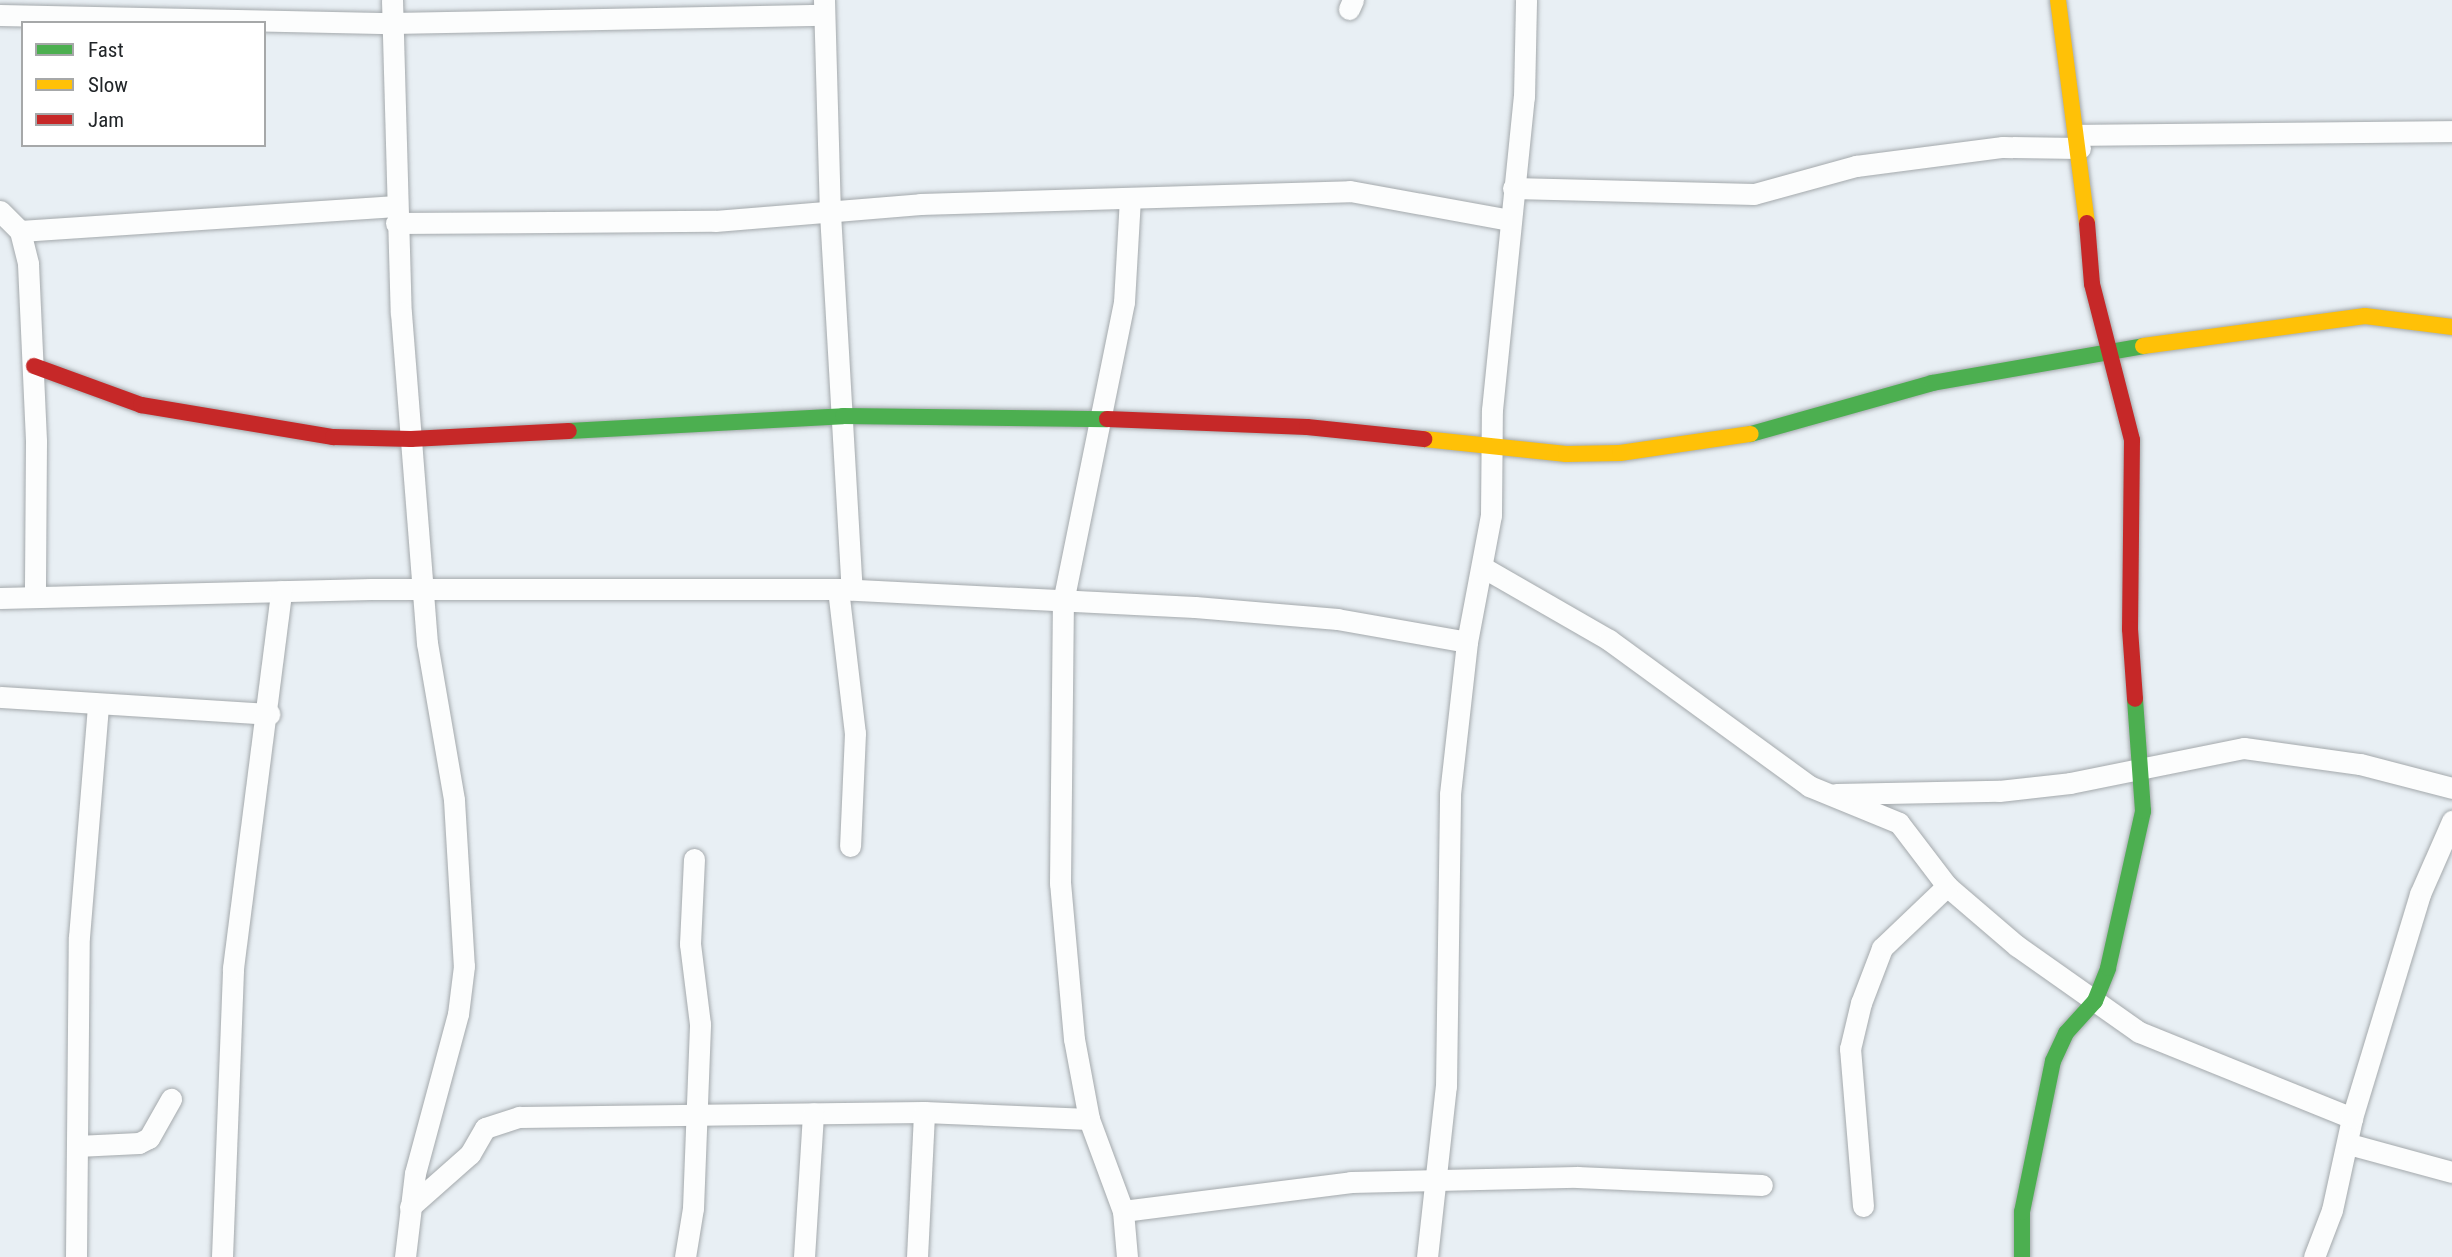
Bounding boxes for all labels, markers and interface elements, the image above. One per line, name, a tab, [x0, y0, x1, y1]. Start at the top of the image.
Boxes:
legend	[21, 21, 266, 147]
text: Fast	[88, 38, 124, 62]
text: Slow	[88, 73, 128, 97]
text: Jam	[88, 108, 124, 132]

